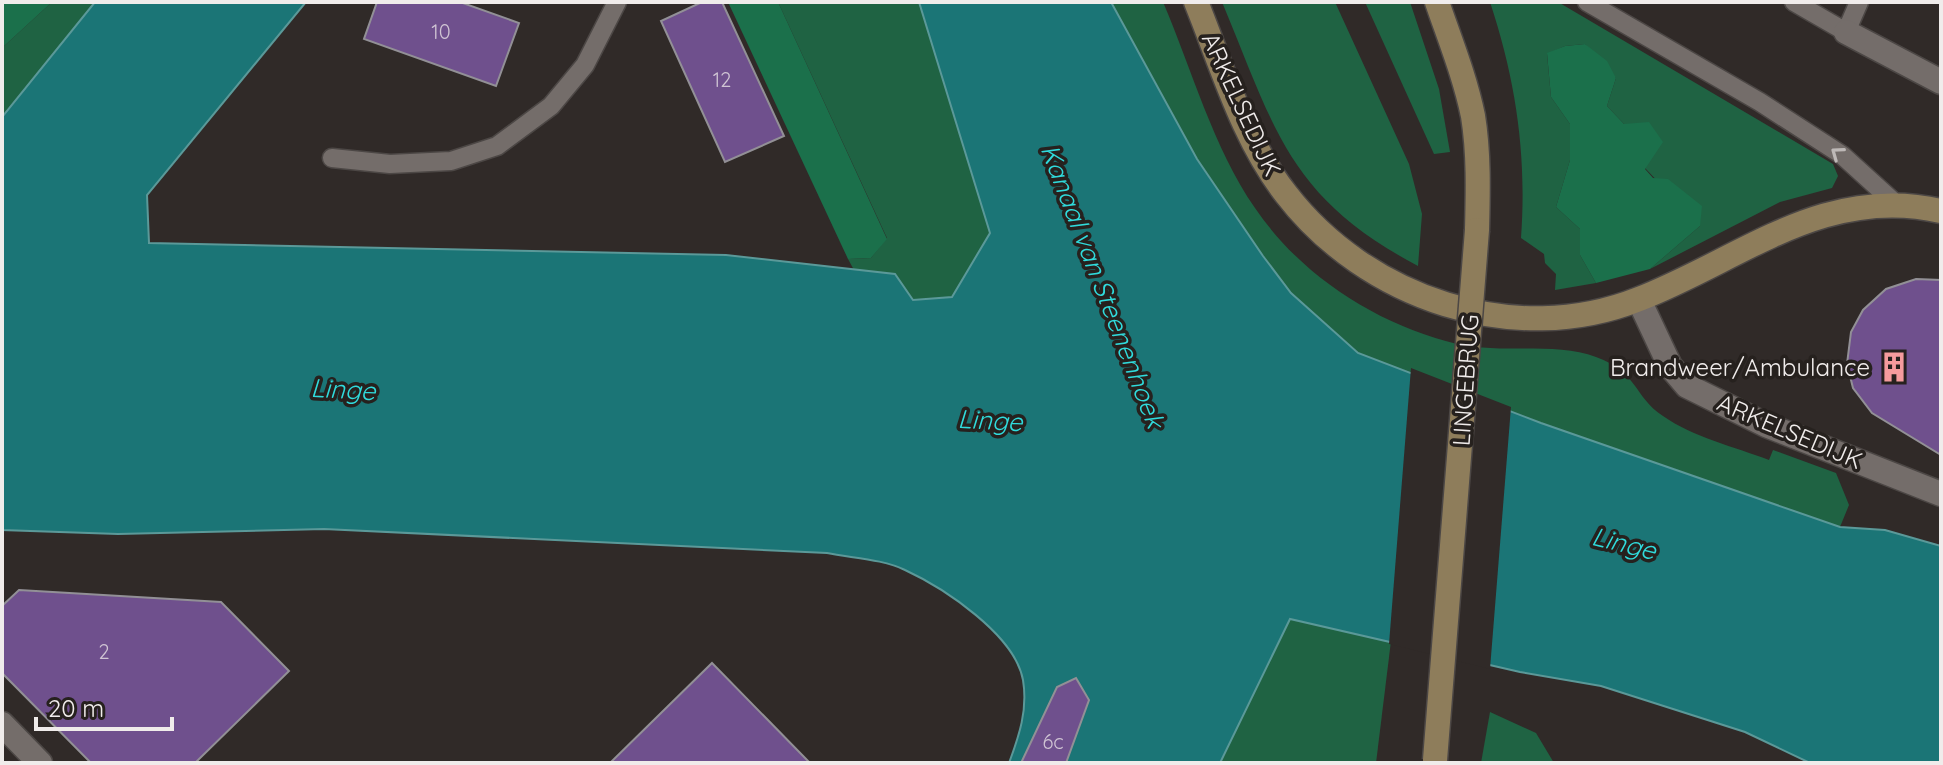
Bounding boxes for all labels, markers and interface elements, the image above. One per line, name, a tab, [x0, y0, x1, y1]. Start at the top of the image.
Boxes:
house number: 10	[431, 19, 451, 44]
street label: ARKELSEDIJK	[1196, 28, 1288, 180]
house number: 12	[713, 67, 731, 92]
water label: Kanaal van Steenenhoek	[1034, 139, 1173, 434]
one-way arrow	[1832, 148, 1846, 163]
street label: LINGEBRUG	[1445, 313, 1485, 447]
building icon: Brandweer/Ambulance	[1877, 350, 1911, 384]
place label: Brandweer/Ambulance	[1610, 352, 1870, 382]
water label: Linge	[310, 371, 378, 407]
street label: ARKELSEDIJK	[1713, 387, 1867, 475]
water label: Linge	[957, 402, 1025, 438]
water label: Linge	[1589, 519, 1661, 567]
house number: 2	[98, 639, 110, 664]
scale bar	[36, 681, 172, 731]
text: 20 m	[48, 693, 104, 723]
house number: 6c	[1042, 729, 1064, 754]

